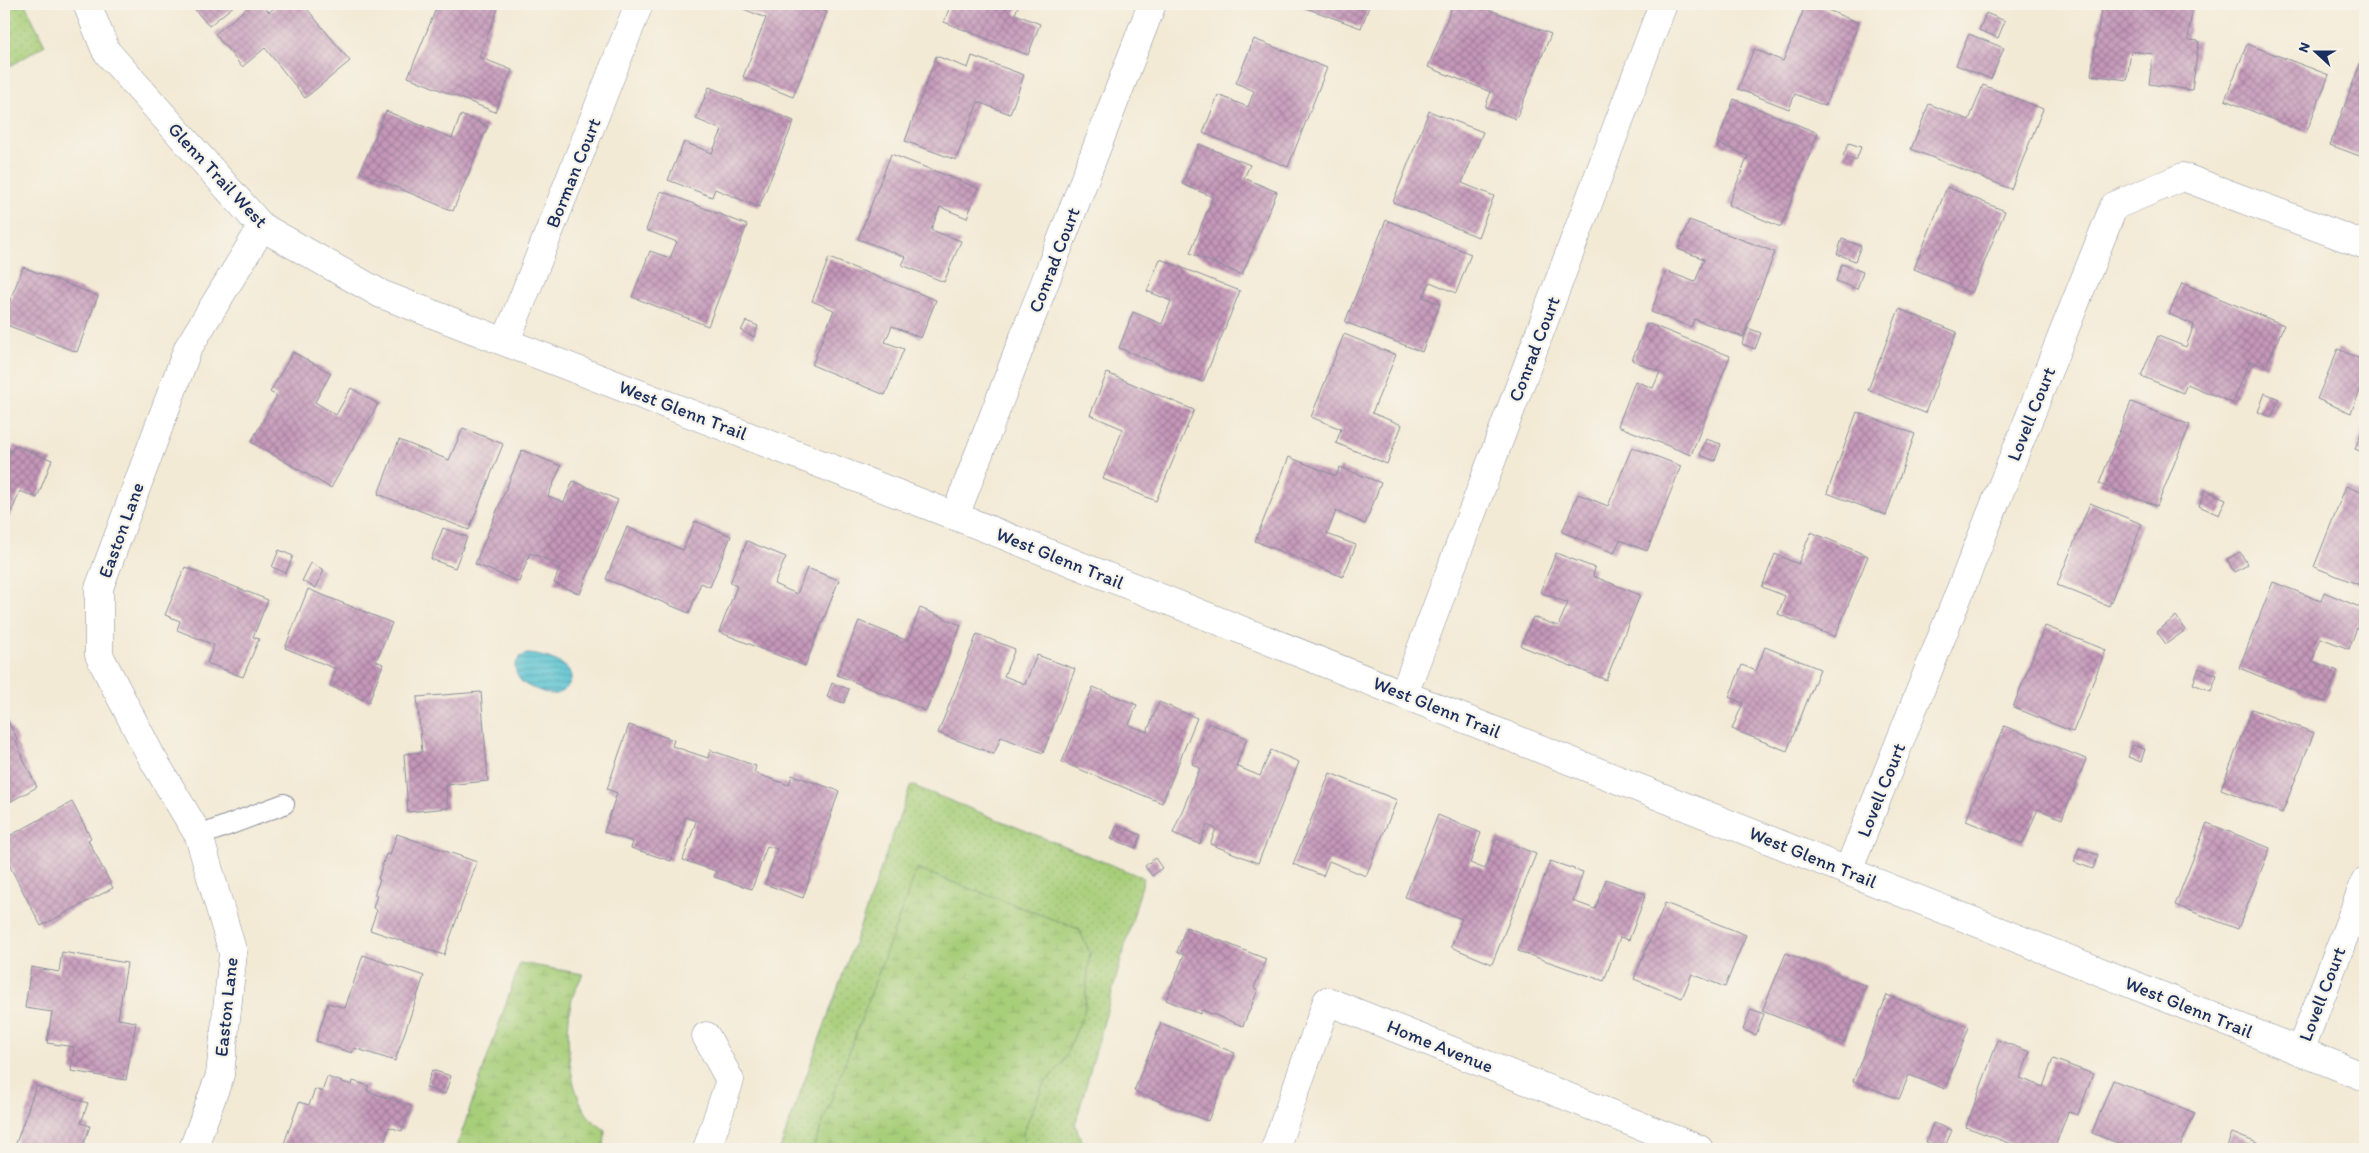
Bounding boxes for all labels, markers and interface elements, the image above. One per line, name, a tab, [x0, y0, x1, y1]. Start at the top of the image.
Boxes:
north arrow	[2292, 28, 2342, 78]
text: N	[2295, 40, 2314, 55]
street label: Borman Court	[541, 115, 605, 231]
street label: Glenn Trail West	[163, 118, 273, 232]
street label: Conrad Court	[1023, 204, 1085, 316]
street label: Conrad Court	[1503, 293, 1565, 405]
street label: Lovell Court	[2002, 364, 2060, 464]
street label: West Glenn Trail	[616, 375, 751, 445]
street label: Easton Lane	[93, 479, 149, 581]
street label: West Glenn Trail	[993, 522, 1128, 594]
street label: West Glenn Trail	[1370, 671, 1505, 743]
street label: Lovell Court	[1852, 740, 1910, 840]
street label: West Glenn Trail	[1746, 821, 1881, 893]
street label: Lovell Court	[2293, 944, 2351, 1044]
street label: Easton Lane	[209, 956, 243, 1058]
street label: West Glenn Trail	[2122, 971, 2257, 1043]
street label: Home Avenue	[1384, 1014, 1496, 1078]

